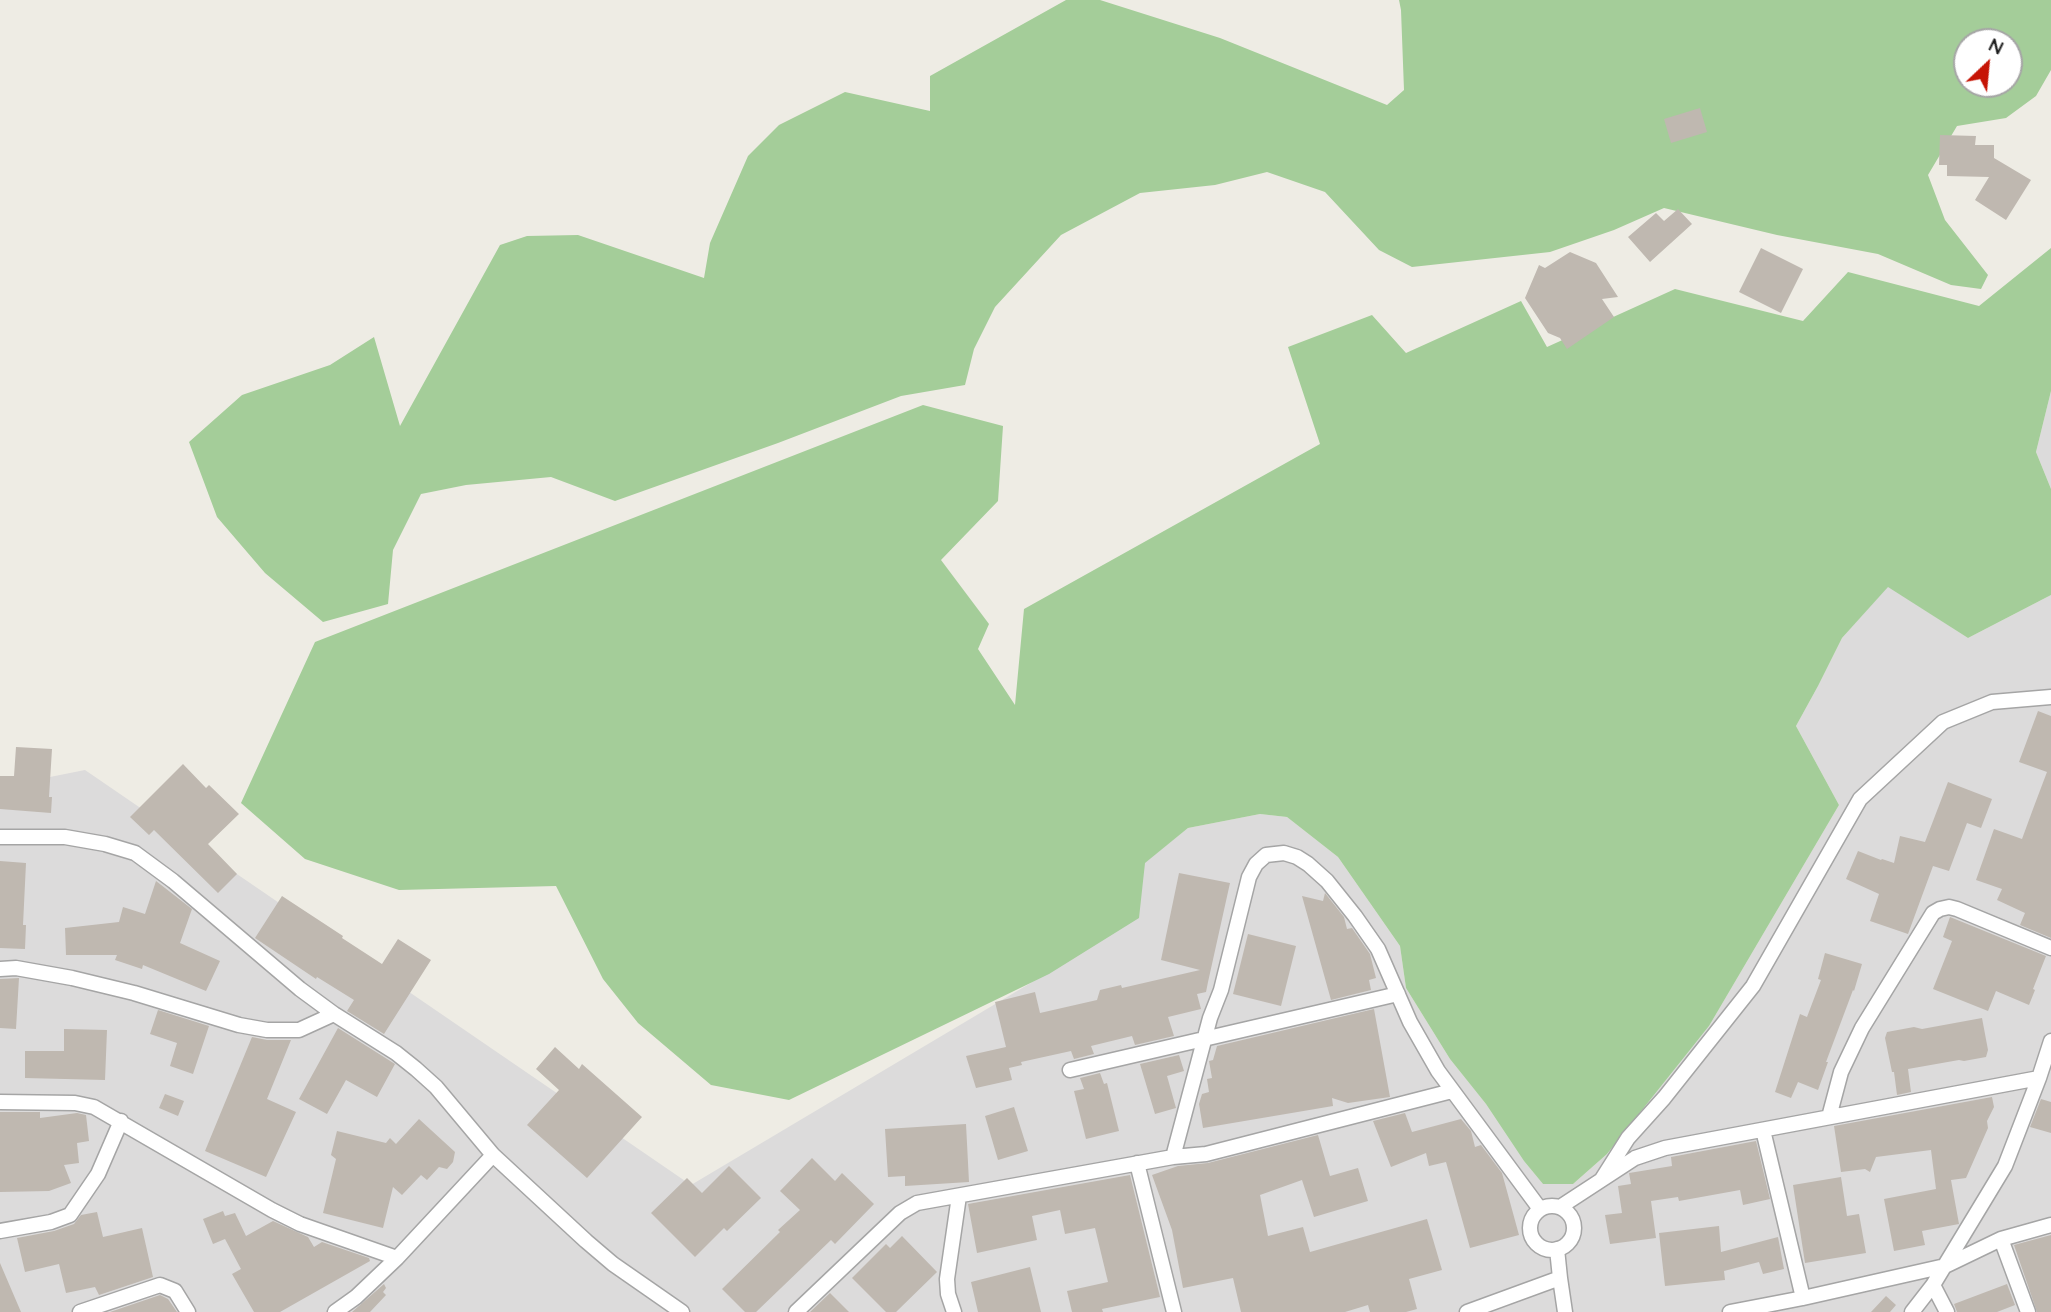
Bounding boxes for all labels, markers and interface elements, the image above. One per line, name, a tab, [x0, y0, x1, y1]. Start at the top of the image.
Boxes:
north arrow	[1953, 28, 2023, 98]
text: N	[1985, 32, 2008, 60]

